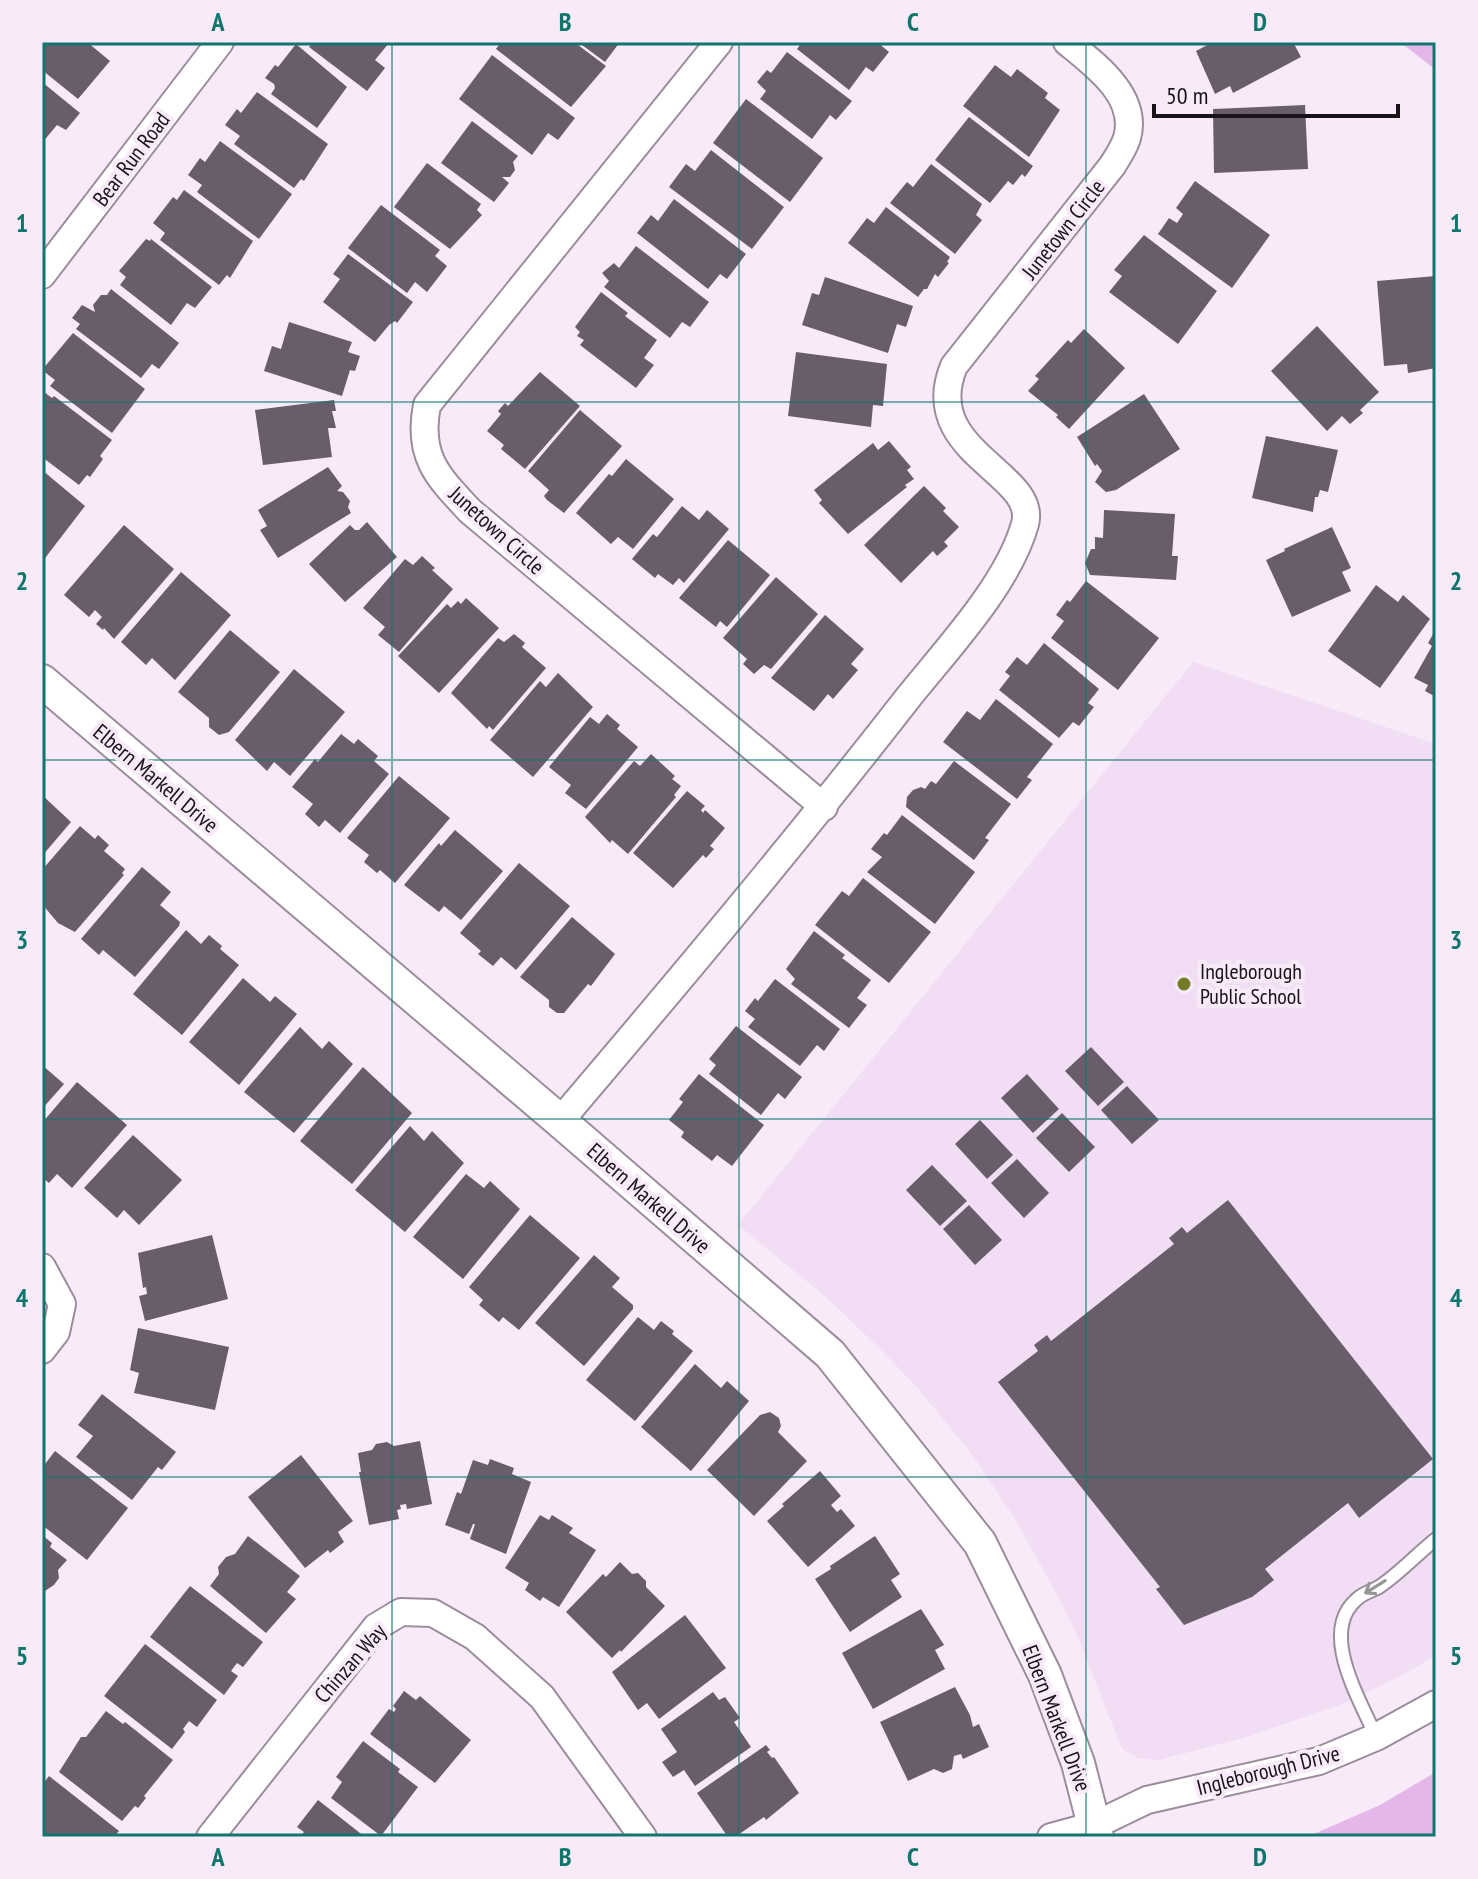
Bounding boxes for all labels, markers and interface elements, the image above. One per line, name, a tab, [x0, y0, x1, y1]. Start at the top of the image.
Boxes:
text: A	[210, 5, 225, 38]
text: B	[559, 5, 572, 38]
text: C	[907, 5, 919, 38]
text: D	[1253, 5, 1267, 38]
scale bar	[1154, 68, 1398, 118]
text: 50 m	[1166, 80, 1208, 111]
street label: Bear Run Road	[86, 106, 176, 212]
street label: Junetown Circle	[1015, 173, 1111, 285]
text: 1	[16, 206, 28, 239]
text: 1	[1450, 206, 1462, 239]
street label: Junetown Circle	[443, 479, 551, 580]
text: 2	[16, 564, 28, 597]
text: 2	[1450, 564, 1462, 597]
street label: Elbern Markell Drive	[88, 718, 224, 838]
text: 3	[16, 923, 28, 956]
text: 3	[1450, 923, 1462, 956]
place label: Ingleborough Public School	[1200, 957, 1302, 1010]
marker: Ingleborough Public School	[1175, 975, 1193, 993]
street label: Elbern Markell Drive	[581, 1137, 717, 1259]
text: 4	[16, 1281, 29, 1314]
text: 4	[1450, 1281, 1463, 1314]
one-way arrow	[1365, 1579, 1387, 1596]
street label: Chinzan Way	[308, 1617, 393, 1708]
text: 5	[16, 1639, 28, 1672]
text: 5	[1450, 1639, 1462, 1672]
street label: Elbern Markell Drive	[1016, 1641, 1098, 1795]
street label: Ingleborough Drive	[1194, 1739, 1342, 1801]
text: A	[210, 1840, 225, 1873]
text: B	[559, 1840, 572, 1873]
text: C	[907, 1840, 919, 1873]
text: D	[1253, 1840, 1267, 1873]

